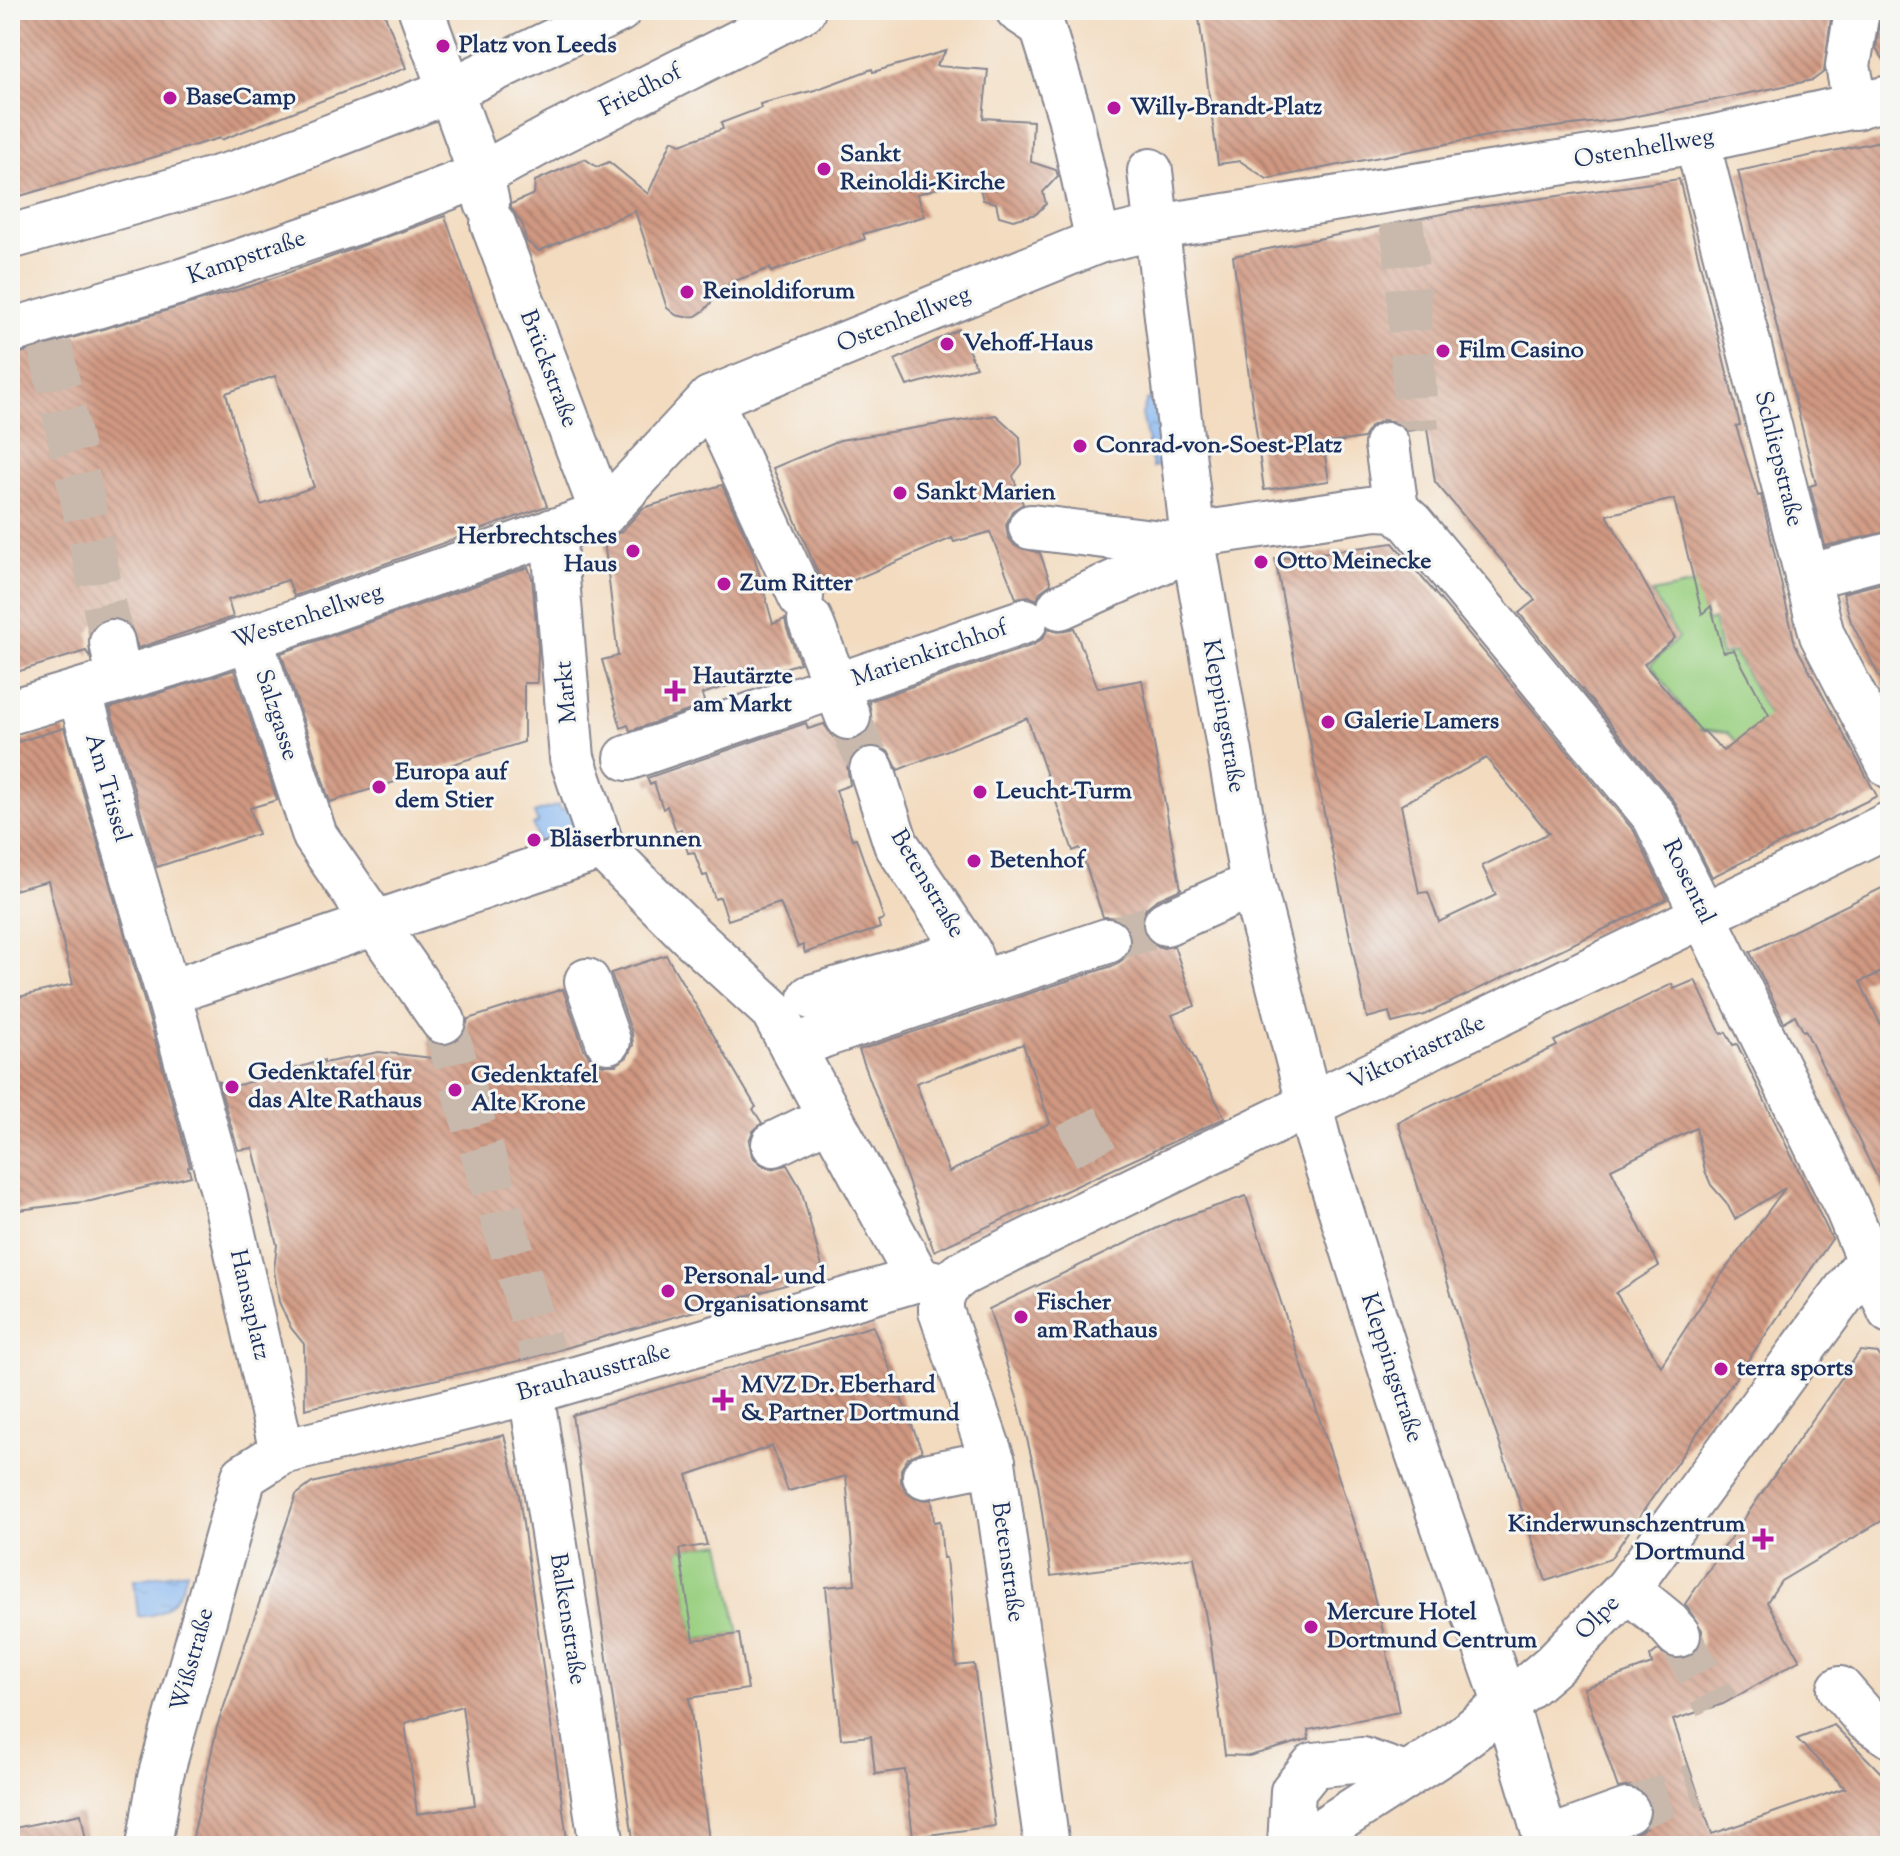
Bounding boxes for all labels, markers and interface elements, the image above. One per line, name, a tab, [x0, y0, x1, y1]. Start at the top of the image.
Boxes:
place label: Platz von Leeds	[459, 29, 617, 63]
marker: Platz von Leeds	[434, 37, 452, 55]
street label: Friedhof	[594, 55, 690, 126]
place label: BaseCamp	[186, 81, 296, 115]
marker: BaseCamp	[161, 89, 179, 107]
place label: Willy-Brandt-Platz	[1130, 91, 1322, 125]
marker: Willy-Brandt-Platz	[1105, 99, 1123, 117]
street label: Ostenhellweg	[1571, 120, 1717, 178]
place label: Sankt Reinoldi-Kirche	[840, 138, 1005, 200]
marker: Sankt Reinoldi-Kirche	[815, 160, 833, 178]
street label: Kampstraße	[183, 222, 311, 294]
place label: Reinoldiforum	[703, 275, 855, 309]
street label: Ostenhellweg	[832, 278, 976, 362]
marker: Reinoldiforum	[678, 283, 696, 301]
street label: Brückstraße	[510, 305, 586, 433]
place label: Vehoff-Haus	[963, 327, 1093, 361]
place label: Film Casino	[1459, 334, 1584, 368]
marker: Vehoff-Haus	[938, 335, 956, 353]
marker: Film Casino	[1434, 342, 1452, 360]
street label: Schliepstraße	[1745, 388, 1811, 530]
place label: Conrad-von-Soest-Platz	[1096, 429, 1342, 463]
marker: Conrad-von-Soest-Platz	[1071, 437, 1089, 455]
place label: Sankt Marien	[916, 476, 1056, 510]
marker: Sankt Marien	[891, 484, 909, 502]
place label: Herbrechtsches Haus	[457, 520, 617, 582]
marker: Herbrechtsches Haus	[624, 542, 642, 560]
place label: Otto Meinecke	[1277, 545, 1432, 579]
marker: Otto Meinecke	[1252, 553, 1270, 571]
place label: Zum Ritter	[740, 567, 854, 601]
street label: Westenhellweg	[228, 575, 388, 659]
marker: Zum Ritter	[715, 575, 733, 593]
street label: Marienkirchhof	[848, 611, 1014, 697]
street label: Kleppingstraße	[1193, 637, 1253, 795]
street label: Markt	[547, 659, 587, 725]
place label: Hautärzte am Markt	[693, 660, 793, 722]
street label: Salzgasse	[245, 665, 307, 765]
marker: Hautärzte am Markt	[664, 680, 686, 702]
place label: Galerie Lamers	[1344, 705, 1499, 739]
marker: Galerie Lamers	[1319, 713, 1337, 731]
street label: Am Trissel	[75, 730, 139, 847]
place label: Europa auf dem Stier	[395, 756, 509, 818]
place label: Leucht-Turm	[996, 775, 1132, 809]
marker: Europa auf dem Stier	[370, 778, 388, 796]
marker: Leucht-Turm	[971, 783, 989, 801]
place label: Bläserbrunnen	[550, 823, 702, 857]
street label: Betenstraße	[881, 823, 973, 945]
marker: Bläserbrunnen	[525, 831, 543, 849]
street label: Rosental	[1653, 834, 1723, 930]
place label: Betenhof	[990, 844, 1087, 878]
marker: Betenhof	[965, 852, 983, 870]
street label: Viktoriastraße	[1343, 1006, 1491, 1100]
place label: Gedenktafel für das Alte Rathaus	[248, 1056, 422, 1118]
place label: Gedenktafel Alte Krone	[471, 1059, 598, 1121]
marker: Gedenktafel für das Alte Rathaus	[223, 1078, 241, 1096]
marker: Gedenktafel Alte Krone	[446, 1081, 464, 1099]
street label: Hansaplatz	[220, 1246, 278, 1364]
place label: Personal- und Organisationsamt	[684, 1260, 869, 1322]
marker: Personal- und Organisationsamt	[659, 1282, 677, 1300]
place label: Fischer am Rathaus	[1037, 1286, 1157, 1348]
street label: Kleppingstraße	[1351, 1289, 1431, 1447]
marker: Fischer am Rathaus	[1012, 1308, 1030, 1326]
street label: Brauhausstraße	[513, 1335, 675, 1411]
place label: terra sports	[1737, 1352, 1853, 1386]
marker: terra sports	[1712, 1360, 1730, 1378]
place label: MVZ Dr. Eberhard & Partner Dortmund	[741, 1369, 960, 1431]
marker: MVZ Dr. Eberhard & Partner Dortmund	[712, 1389, 734, 1411]
street label: Betenstraße	[982, 1500, 1032, 1624]
place label: Kinderwunschzentrum Dortmund	[1508, 1508, 1745, 1570]
marker: Kinderwunschzentrum Dortmund	[1752, 1528, 1774, 1550]
street label: Balkenstraße	[540, 1551, 594, 1687]
street label: Olpe	[1568, 1588, 1628, 1648]
place label: Mercure Hotel Dortmund Centrum	[1327, 1596, 1537, 1658]
street label: Wißstraße	[163, 1604, 223, 1716]
marker: Mercure Hotel Dortmund Centrum	[1302, 1618, 1320, 1636]

